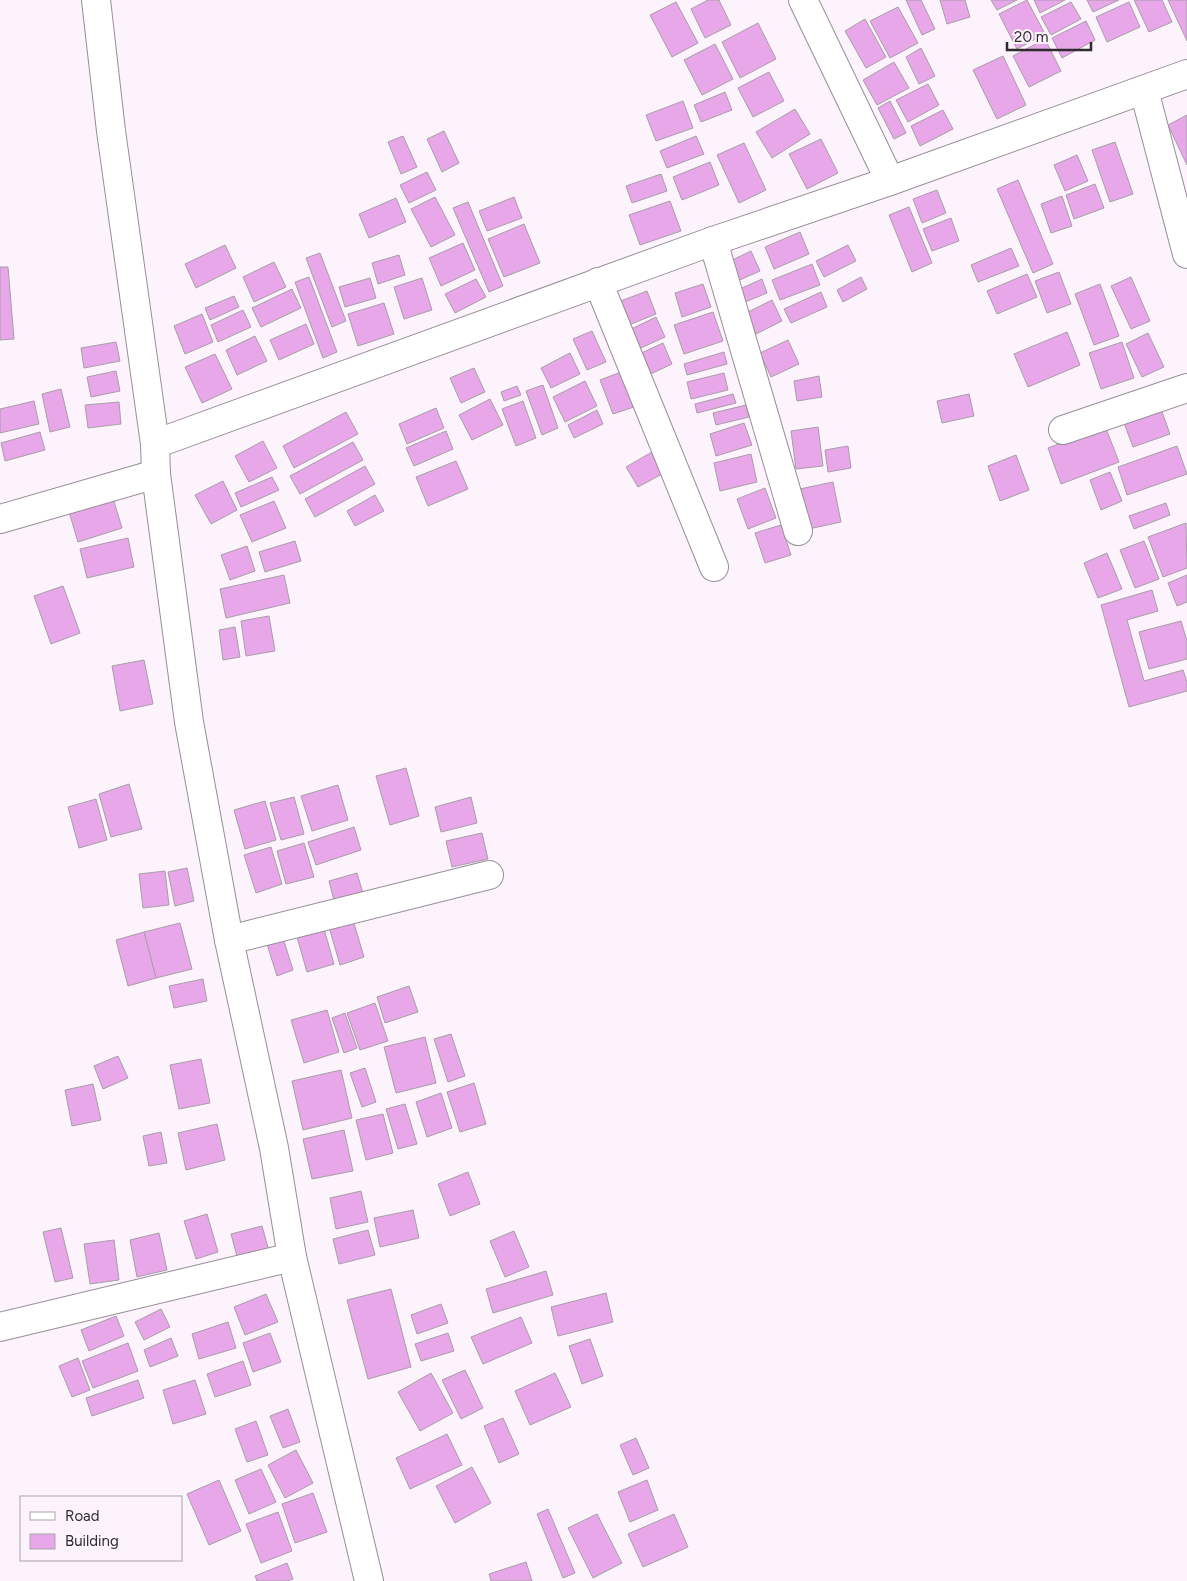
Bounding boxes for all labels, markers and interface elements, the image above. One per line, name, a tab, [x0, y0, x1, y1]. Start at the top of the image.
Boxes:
scale bar	[1007, 20, 1091, 52]
text: 20 m	[1014, 28, 1048, 46]
legend	[20, 1496, 182, 1561]
text: Road	[65, 1507, 100, 1525]
text: Building	[65, 1532, 119, 1550]

